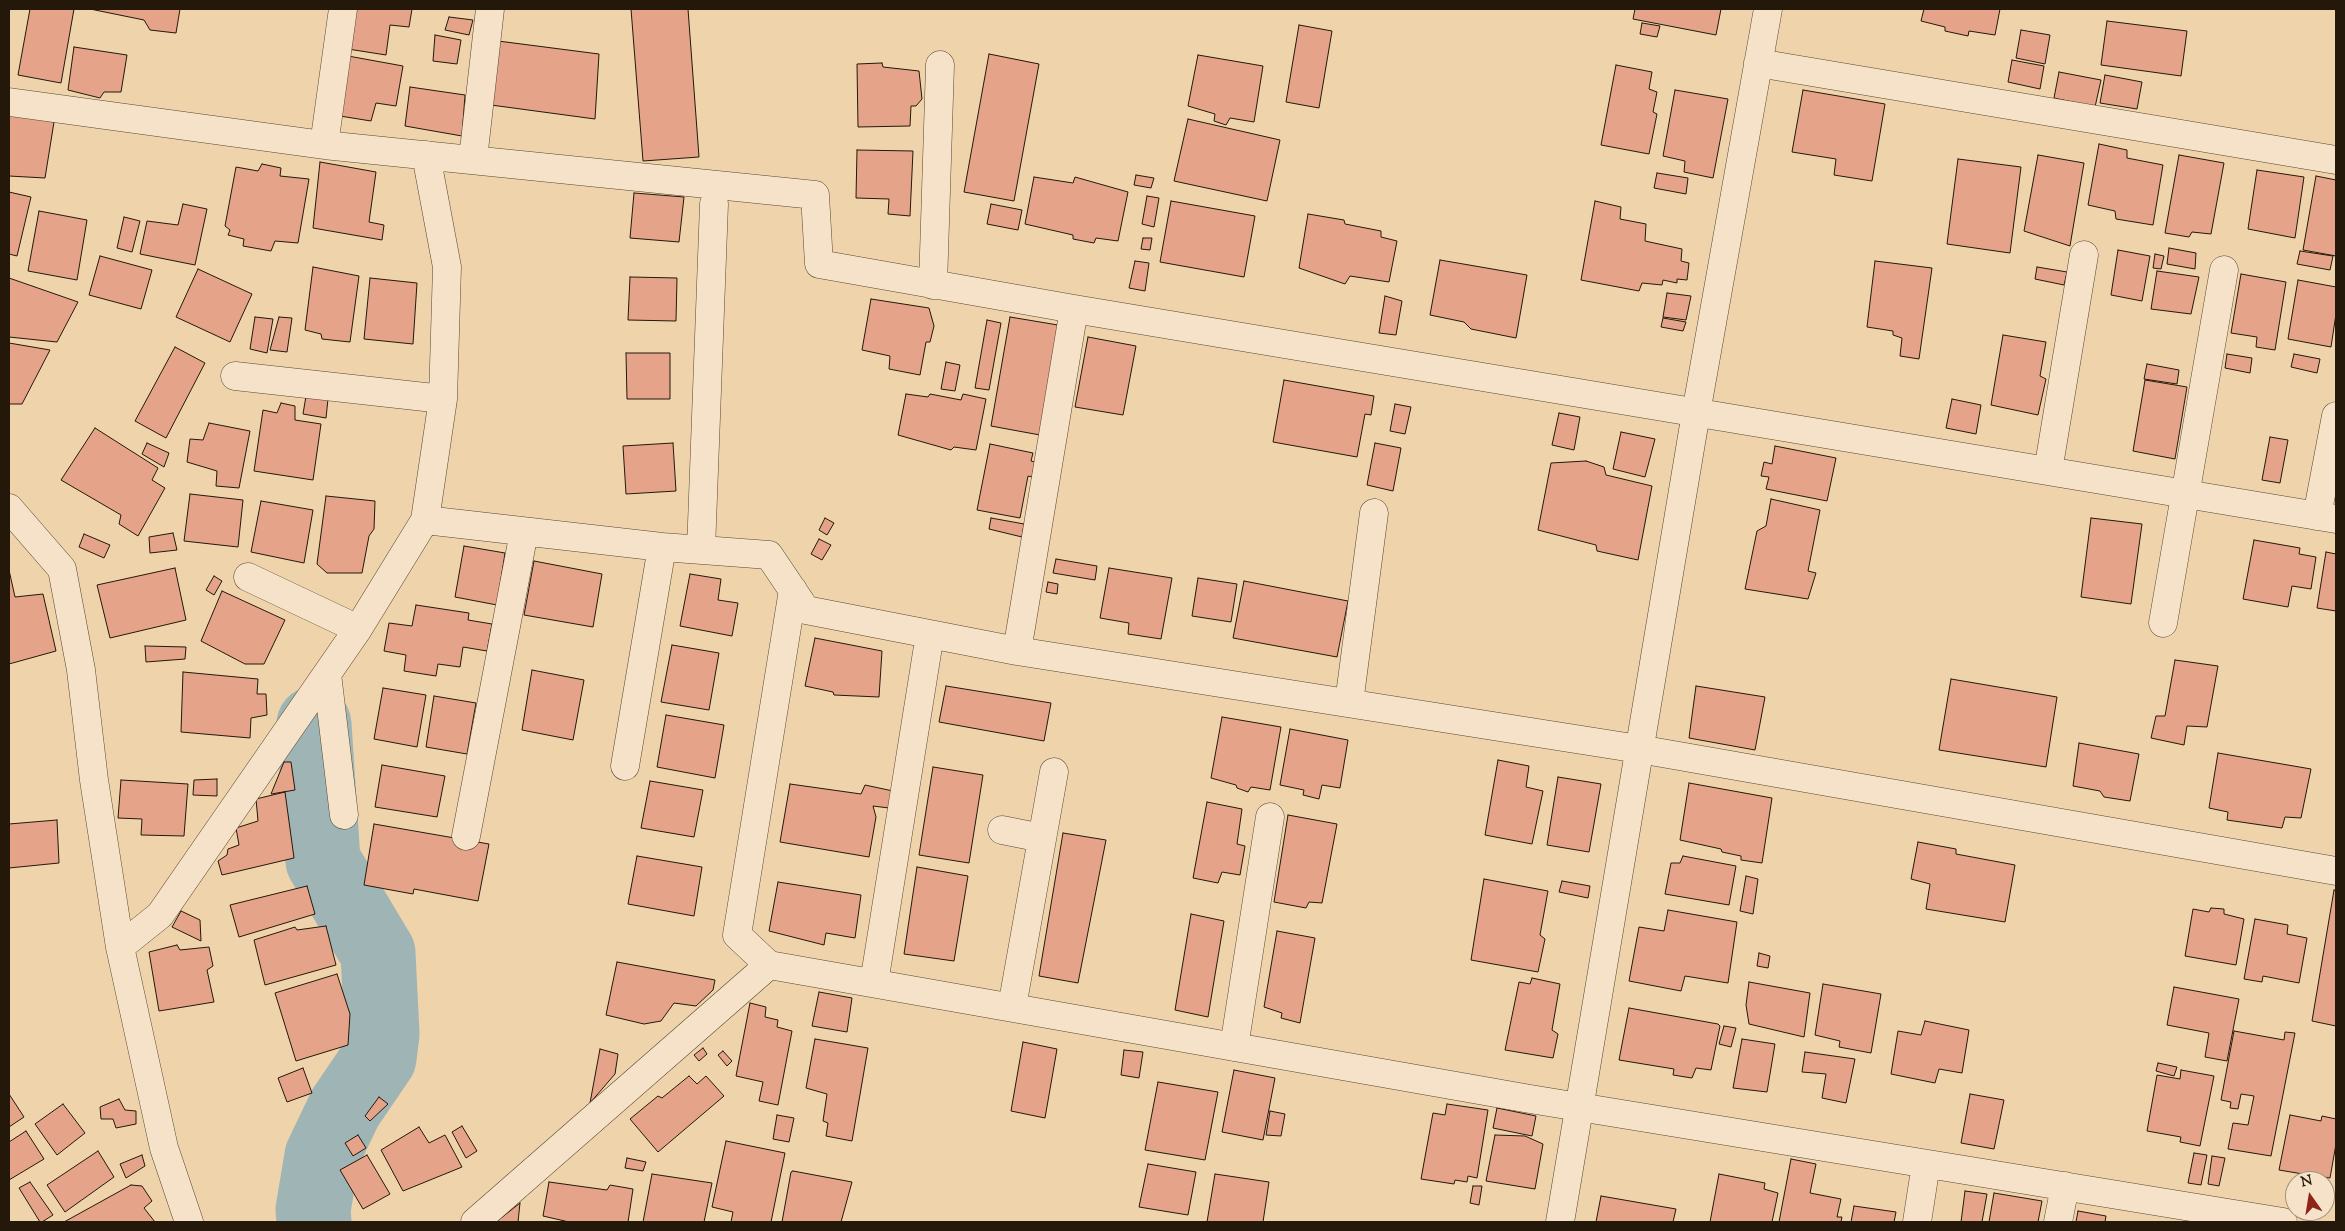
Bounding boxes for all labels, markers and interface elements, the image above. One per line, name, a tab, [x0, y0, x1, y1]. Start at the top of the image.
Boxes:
north arrow	[2285, 1171, 2335, 1221]
text: N	[2299, 1171, 2315, 1193]

